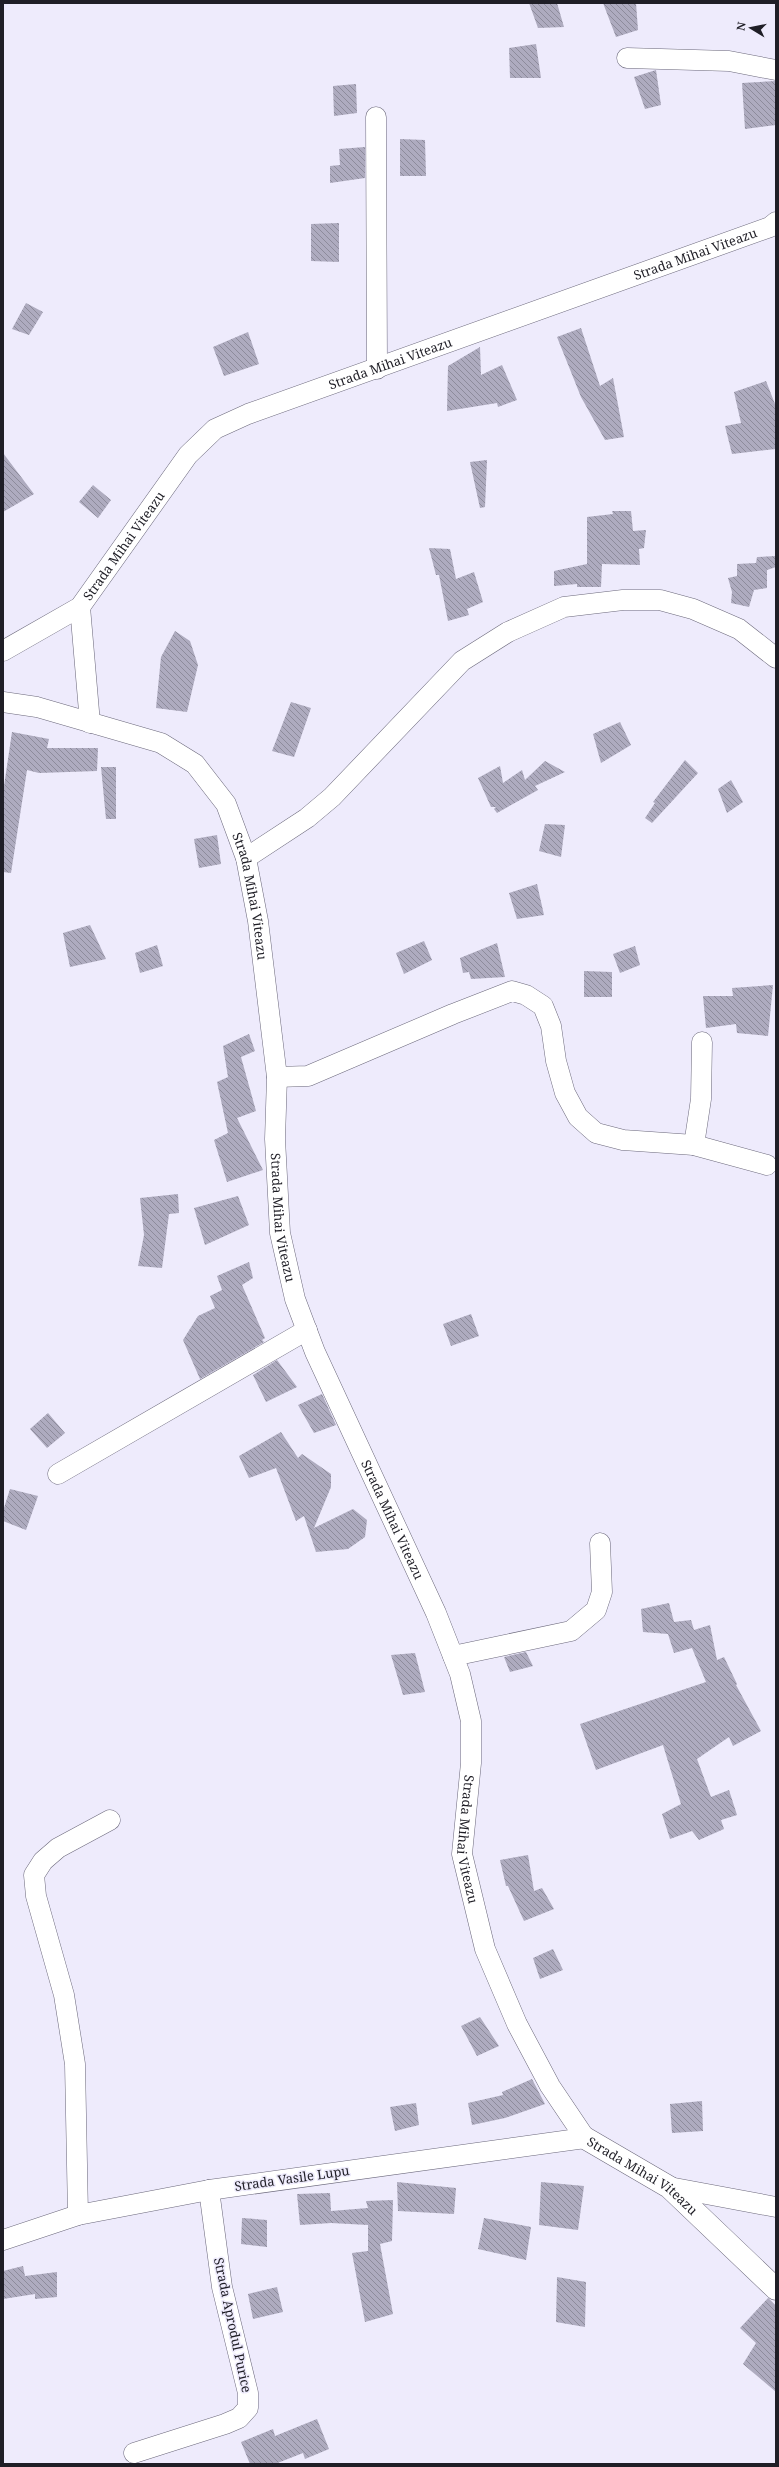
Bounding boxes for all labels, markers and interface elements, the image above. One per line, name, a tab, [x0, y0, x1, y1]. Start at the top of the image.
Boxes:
north arrow	[731, 8, 771, 48]
text: N	[733, 20, 749, 32]
street label: Strada Mihai Viteazu	[631, 223, 759, 284]
street label: Strada Mihai Viteazu	[326, 333, 454, 393]
street label: Strada Mihai Viteazu	[79, 487, 169, 604]
street label: Strada Mihai Viteazu	[228, 830, 272, 961]
street label: Strada Mihai Viteazu	[267, 1153, 300, 1284]
street label: Strada Mihai Viteazu	[357, 1457, 428, 1582]
street label: Strada Mihai Viteazu	[453, 1774, 483, 1905]
street label: Strada Mihai Viteazu	[584, 2132, 702, 2219]
street label: Strada Vasile Lupu	[233, 2161, 351, 2195]
street label: Strada Aprodul Purice	[210, 2256, 256, 2394]

